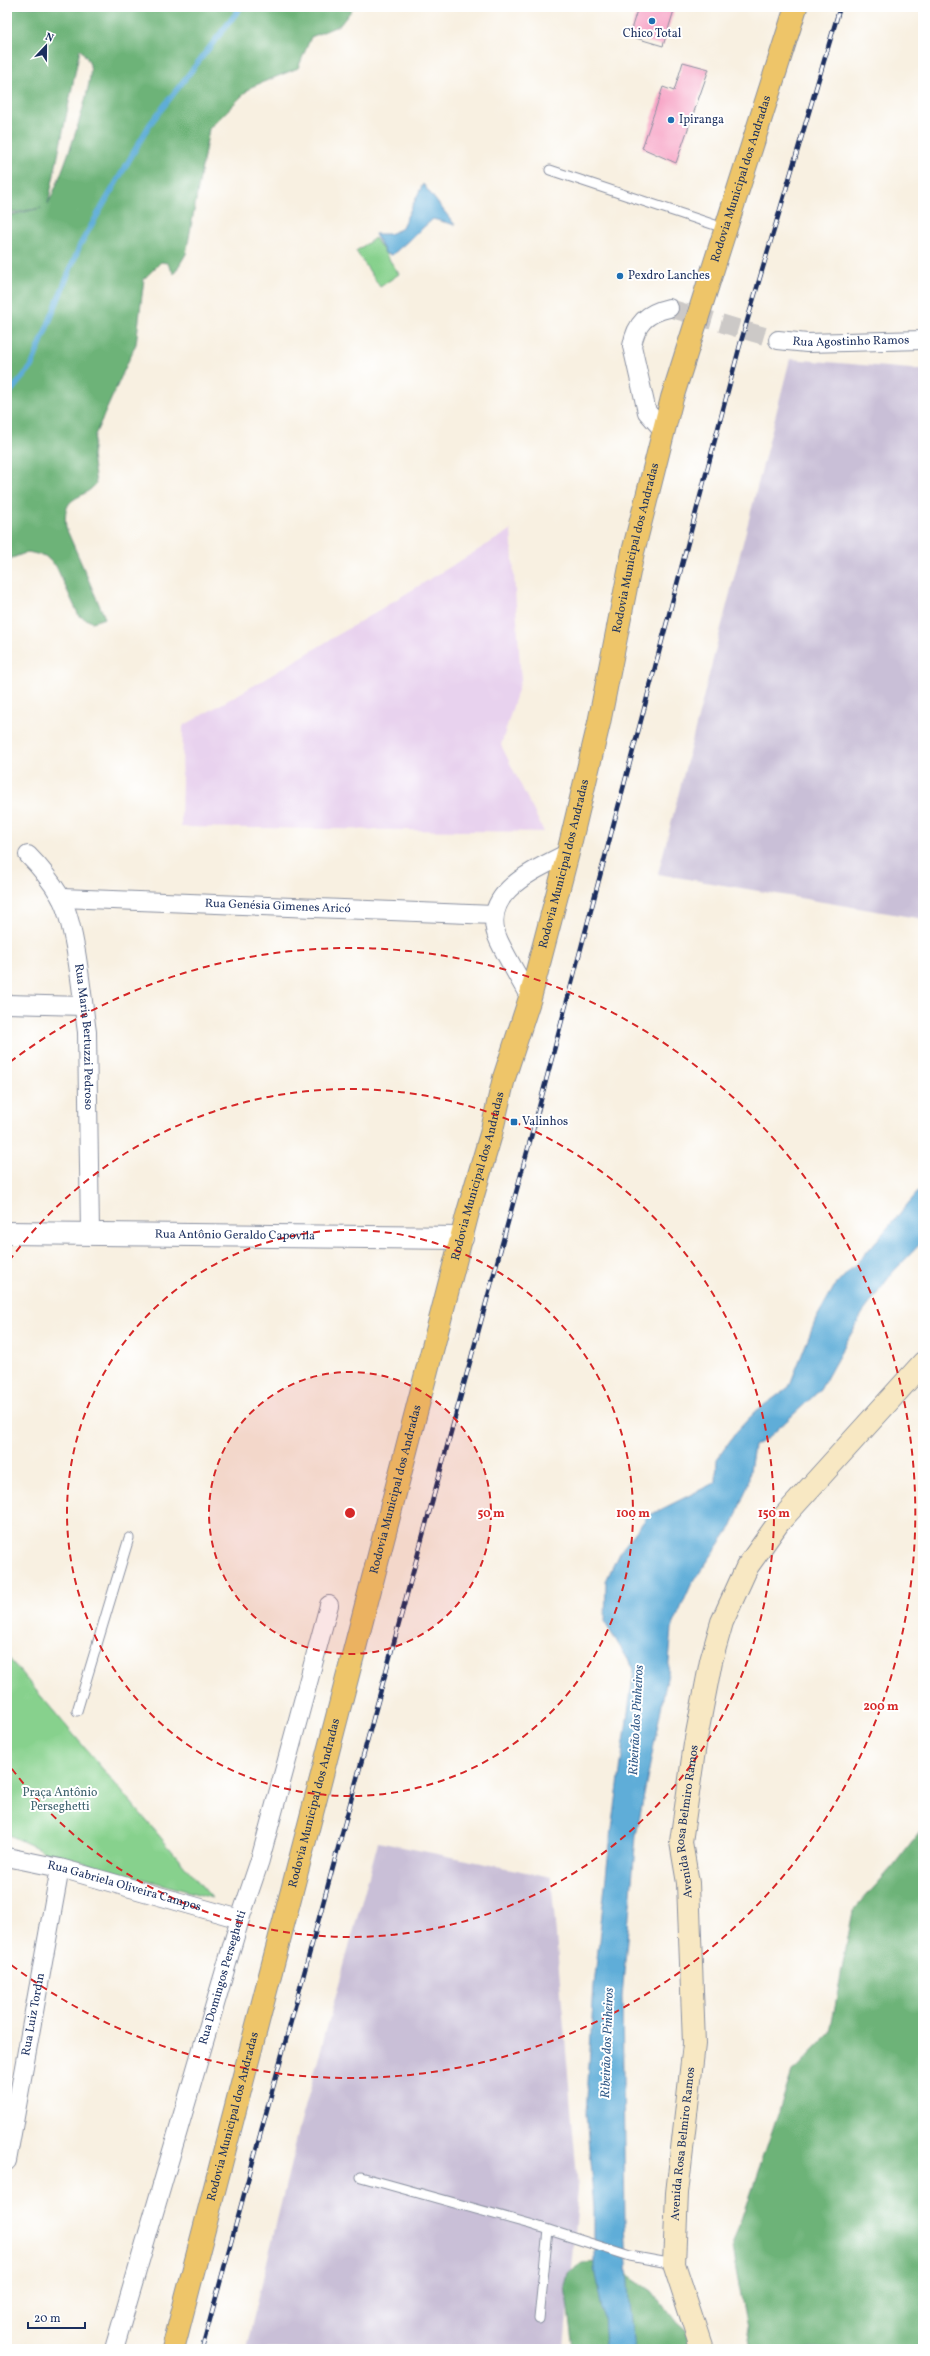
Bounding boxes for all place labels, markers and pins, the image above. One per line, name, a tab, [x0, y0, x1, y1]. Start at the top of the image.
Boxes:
marker: Chico Total	[647, 16, 657, 26]
place label: Chico Total	[623, 26, 682, 42]
place label: Ipiranga	[679, 112, 724, 128]
marker: Ipiranga	[666, 115, 676, 125]
place label: Pexdro Lanches	[628, 268, 710, 284]
marker: Pexdro Lanches	[615, 271, 625, 281]
place label: Valinhos	[522, 1114, 568, 1130]
marker: Valinhos	[509, 1117, 519, 1127]
centre of rings	[343, 1506, 357, 1520]

